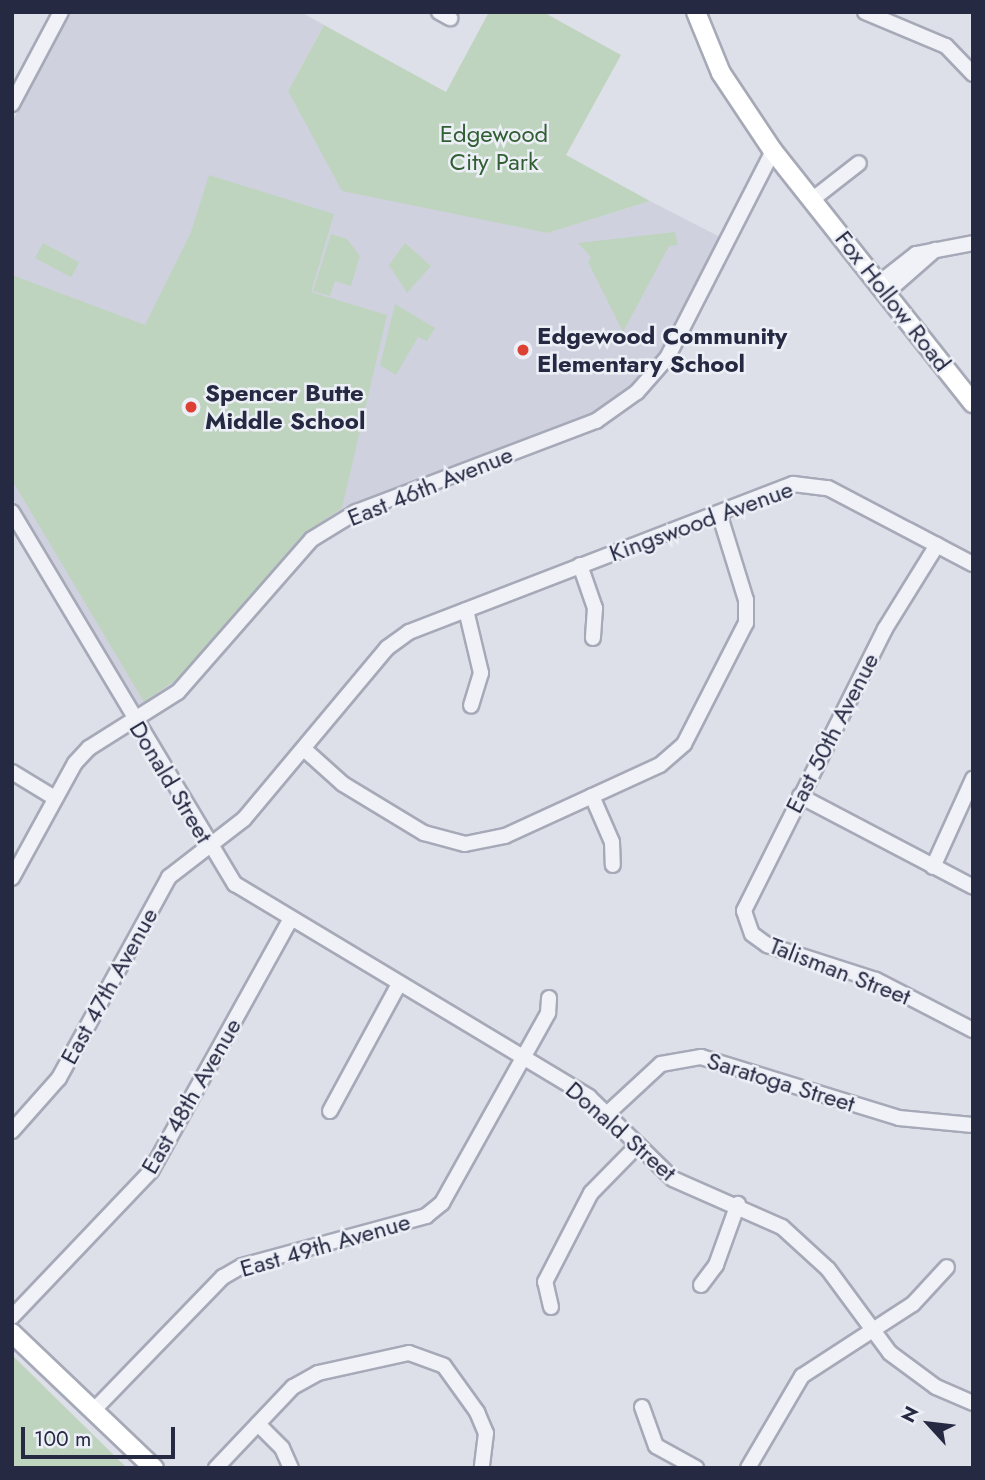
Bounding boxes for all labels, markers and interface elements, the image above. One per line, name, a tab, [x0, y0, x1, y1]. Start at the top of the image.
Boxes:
park label: Edgewood City Park	[440, 120, 548, 176]
street label: Fox Hollow Road	[829, 225, 957, 377]
place label: Edgewood Community Elementary School	[537, 322, 787, 378]
marker: Edgewood Community Elementary School	[515, 342, 531, 358]
place label: Spencer Butte Middle School	[205, 379, 365, 435]
marker: Spencer Butte Middle School	[183, 399, 199, 415]
street label: East 46th Avenue	[343, 440, 517, 532]
street label: Kingswood Avenue	[605, 474, 797, 568]
street label: East 50th Avenue	[779, 648, 885, 818]
street label: Donald Street	[123, 716, 219, 848]
street label: East 47th Avenue	[54, 903, 164, 1069]
street label: Talisman Street	[765, 931, 915, 1011]
street label: East 48th Avenue	[135, 1013, 247, 1179]
street label: Saratoga Street	[704, 1046, 858, 1118]
street label: Donald Street	[560, 1075, 682, 1187]
street label: East 49th Avenue	[237, 1207, 413, 1283]
north arrow	[894, 1389, 964, 1459]
text: N	[894, 1401, 925, 1427]
scale bar	[24, 1414, 178, 1458]
text: 100 m	[34, 1424, 91, 1454]

